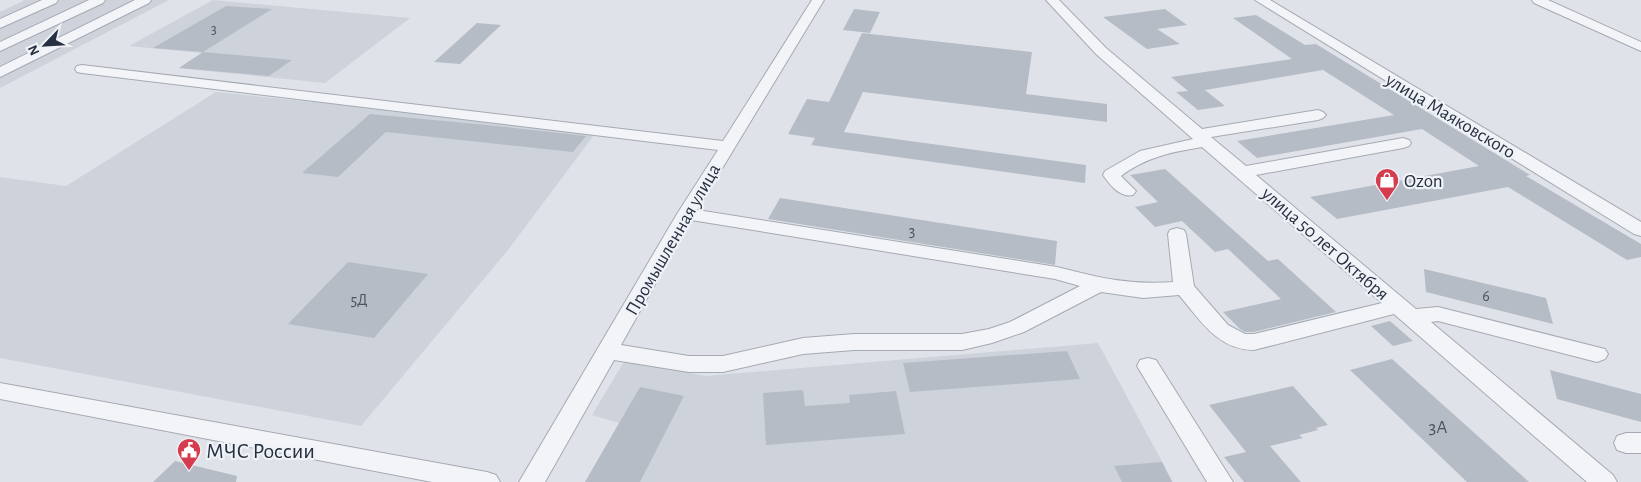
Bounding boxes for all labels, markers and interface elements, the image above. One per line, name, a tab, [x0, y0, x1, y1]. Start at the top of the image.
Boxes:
north arrow	[20, 20, 70, 70]
house number: 3	[211, 23, 217, 37]
text: N	[26, 43, 43, 57]
street label: улица Маяковского	[1381, 70, 1518, 162]
street label: Промышленная улица	[622, 161, 724, 319]
shop icon: Ozon	[1374, 167, 1400, 201]
place label: Ozon	[1404, 172, 1443, 191]
street label: улица 50 лет Октября	[1257, 183, 1392, 304]
house number: 3	[909, 223, 915, 239]
house number: 6	[1482, 288, 1490, 304]
house number: 5Д	[350, 292, 368, 308]
house number: 3А	[1428, 418, 1448, 437]
public building icon: МЧС России	[176, 437, 202, 471]
place label: МЧС России	[206, 440, 315, 462]

